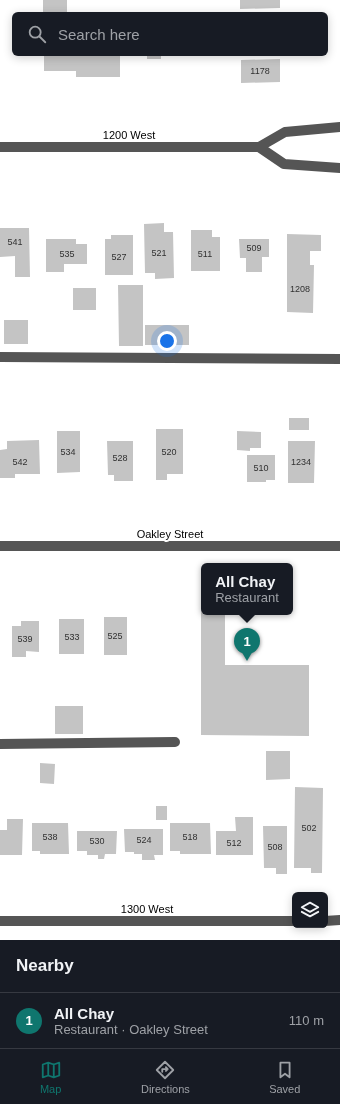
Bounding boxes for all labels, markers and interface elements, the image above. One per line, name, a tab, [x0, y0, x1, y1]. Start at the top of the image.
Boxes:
search box	[12, 12, 328, 56]
icon: search	[26, 23, 48, 45]
text: Search here	[58, 26, 140, 43]
house number: 1178	[250, 66, 270, 76]
street label: 1200 West	[103, 129, 155, 141]
house number: 541	[7, 237, 23, 247]
house number: 509	[246, 243, 262, 253]
house number: 521	[151, 248, 167, 258]
house number: 535	[59, 249, 75, 259]
house number: 511	[198, 249, 212, 259]
house number: 527	[111, 252, 127, 262]
house number: 1208	[290, 284, 310, 294]
your location	[157, 331, 177, 351]
house number: 534	[60, 447, 76, 457]
house number: 520	[161, 447, 177, 457]
house number: 528	[112, 453, 128, 463]
house number: 542	[12, 457, 28, 467]
house number: 1234	[291, 457, 311, 467]
house number: 510	[253, 463, 269, 473]
street label: Oakley Street	[137, 528, 203, 540]
popup	[201, 563, 293, 615]
text: All Chay	[215, 573, 275, 590]
text: Restaurant	[215, 590, 279, 605]
pin: 1	[234, 628, 260, 661]
house number: 525	[107, 631, 123, 641]
house number: 533	[64, 632, 80, 642]
house number: 539	[17, 634, 33, 644]
house number: 502	[301, 823, 317, 833]
house number: 538	[42, 832, 58, 842]
house number: 518	[182, 832, 198, 842]
house number: 524	[136, 835, 152, 845]
house number: 530	[89, 836, 105, 846]
house number: 512	[226, 838, 242, 848]
house number: 508	[267, 842, 283, 852]
map controls	[292, 892, 328, 928]
button: layers	[292, 892, 328, 928]
street label: 1300 West	[121, 903, 173, 915]
text: Nearby	[16, 956, 74, 975]
text: All Chay	[54, 1005, 114, 1022]
text: 1	[25, 1013, 33, 1028]
text: 110 m	[289, 1013, 324, 1028]
text: Restaurant · Oakley Street	[54, 1022, 208, 1037]
tab: Map	[40, 1059, 62, 1095]
tab: Directions	[141, 1059, 190, 1095]
tab: Saved	[269, 1059, 300, 1095]

